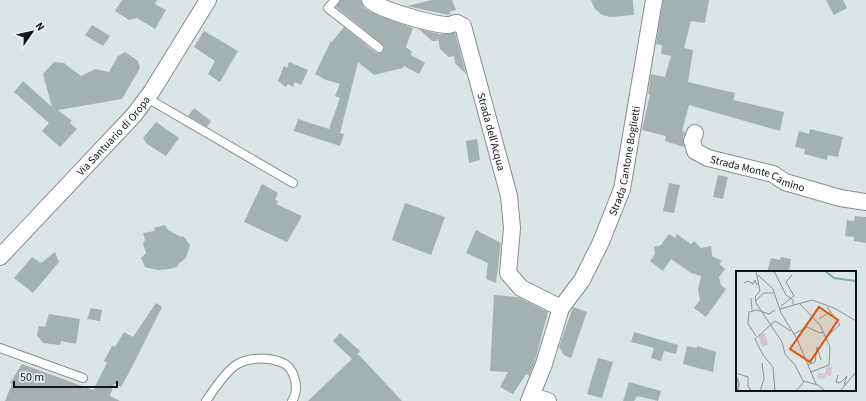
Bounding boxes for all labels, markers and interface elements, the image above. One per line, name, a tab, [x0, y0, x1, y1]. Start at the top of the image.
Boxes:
north arrow	[12, 12, 52, 52]
text: N	[32, 19, 48, 34]
street label: Strada dell'Acqua	[473, 91, 509, 172]
street label: Via Santuario di Oropa	[73, 93, 154, 179]
street label: Strada Cantone Boglietti	[605, 105, 644, 218]
street label: Strada Monte Camino	[709, 152, 807, 195]
inset map	[736, 271, 856, 391]
scale bar	[14, 363, 117, 389]
text: 50 m	[20, 369, 44, 386]

